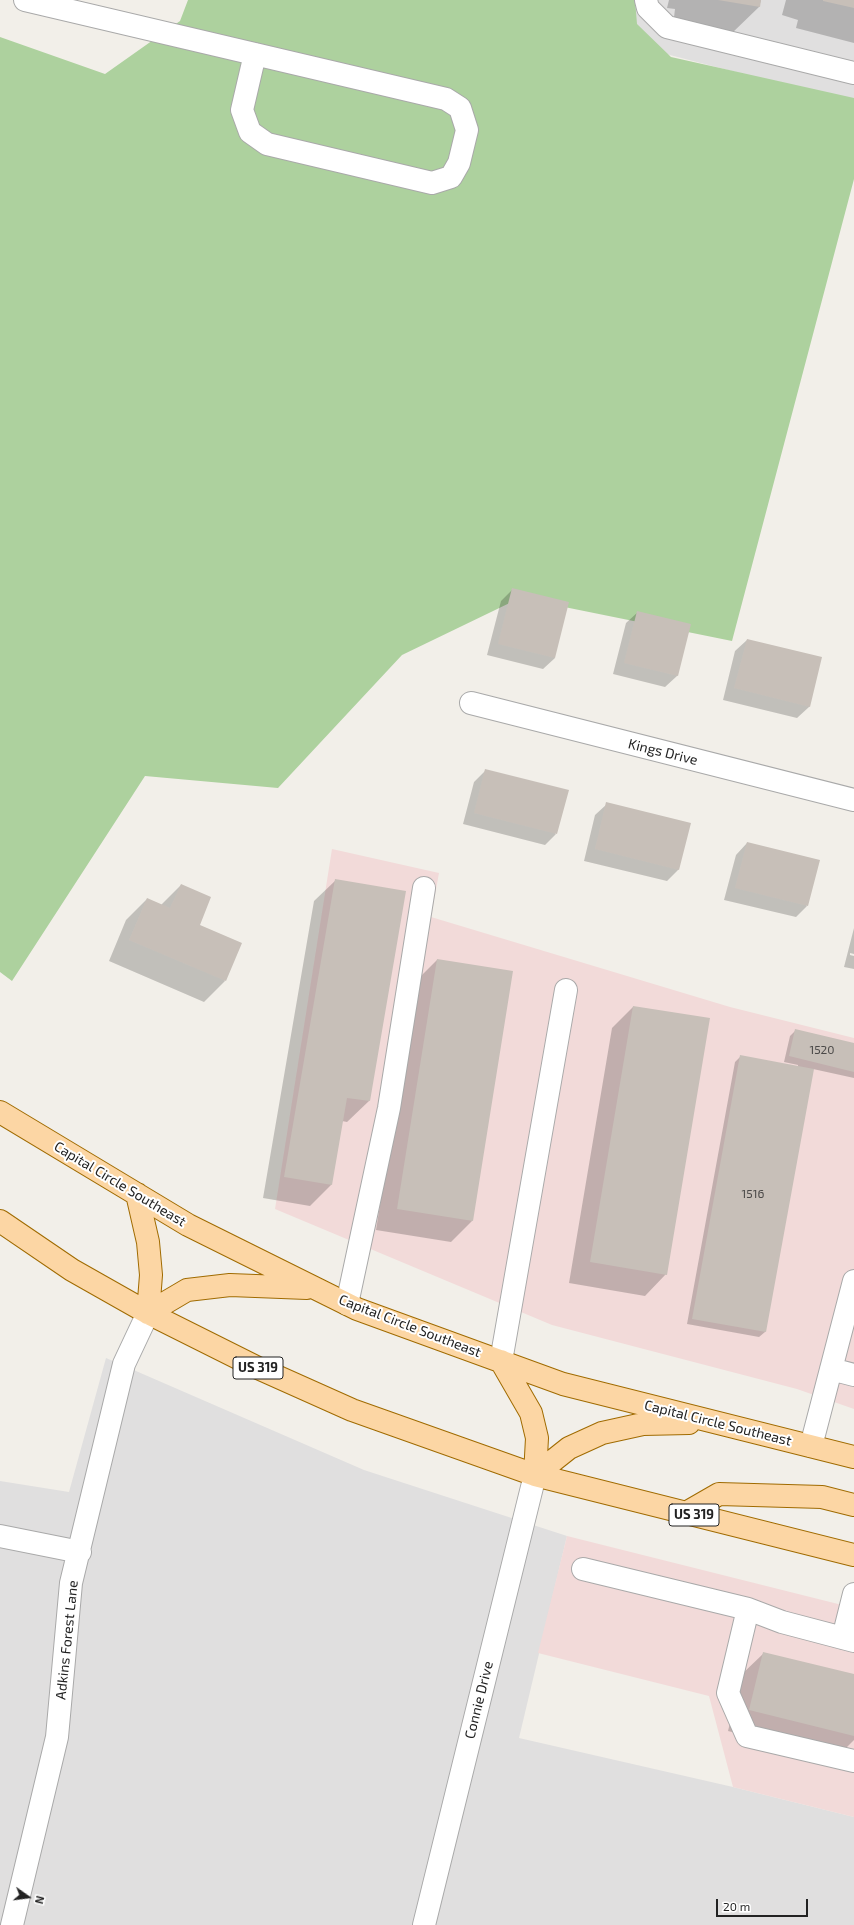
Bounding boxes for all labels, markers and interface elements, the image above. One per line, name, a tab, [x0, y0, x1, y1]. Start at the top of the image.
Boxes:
street label: Kings Drive	[626, 735, 700, 769]
house number: 1520	[809, 1043, 835, 1057]
street label: Capital Circle Southeast	[51, 1138, 189, 1230]
house number: 1516	[742, 1187, 764, 1201]
street label: Capital Circle Southeast	[337, 1291, 483, 1361]
road number: US 319	[233, 1357, 283, 1379]
street label: Capital Circle Southeast	[643, 1397, 793, 1449]
road number: US 319	[669, 1504, 719, 1526]
street label: Adkins Forest Lane	[52, 1579, 82, 1701]
street label: Connie Drive	[461, 1659, 497, 1741]
north arrow	[8, 1877, 48, 1917]
scale bar	[718, 1891, 810, 1917]
text: N	[33, 1895, 47, 1905]
text: 20 m	[723, 1899, 750, 1913]

